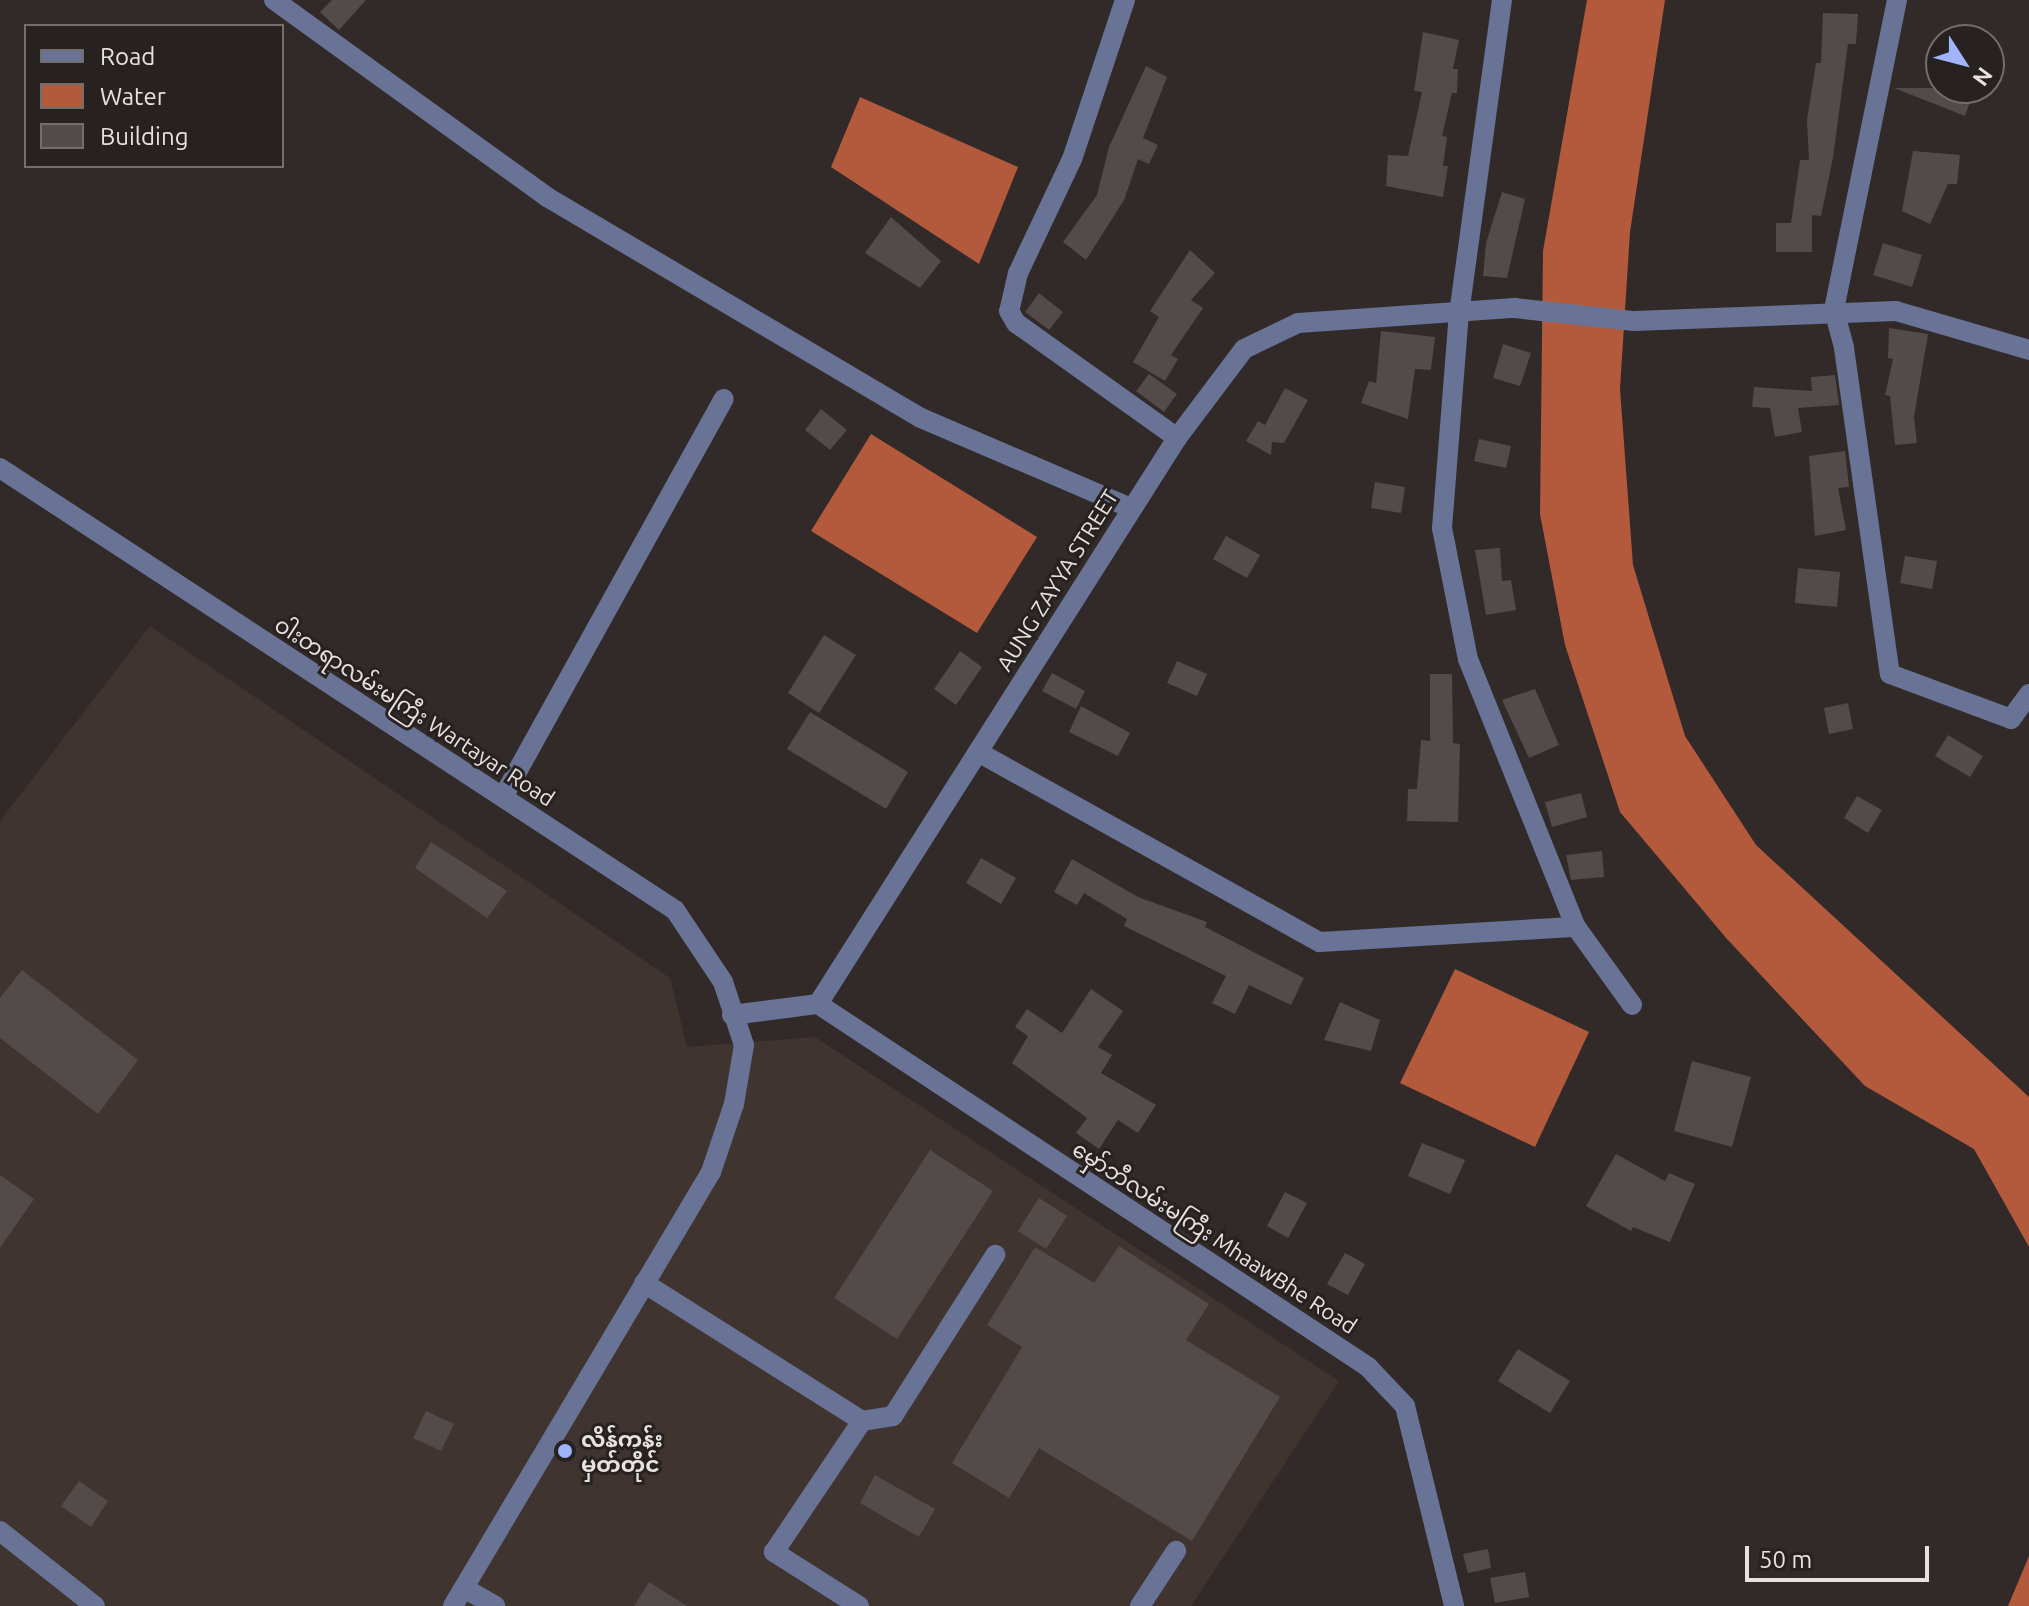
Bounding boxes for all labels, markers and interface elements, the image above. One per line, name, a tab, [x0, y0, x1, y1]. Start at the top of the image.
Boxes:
legend	[24, 24, 284, 168]
north arrow	[1925, 24, 2005, 104]
text: Road	[100, 43, 155, 70]
text: N	[1968, 63, 1998, 91]
text: Water	[100, 83, 166, 110]
text: Building	[100, 123, 188, 150]
street label: AUNG ZAYYA STREET	[991, 485, 1123, 675]
street label: ဝါးတရာလမ်းမကြီး Wartayar Road	[270, 611, 560, 811]
street label: မှော်ဘီလမ်းမကြီး MhaawBhe Road	[1068, 1135, 1362, 1339]
place label: လိန်ကုန်း မှတ်တိုင်	[581, 1425, 663, 1476]
marker: လိန်ကုန်း မှတ်တိုင်	[556, 1442, 574, 1460]
scale bar	[1749, 1530, 1933, 1580]
text: 50 m	[1759, 1546, 1812, 1573]

